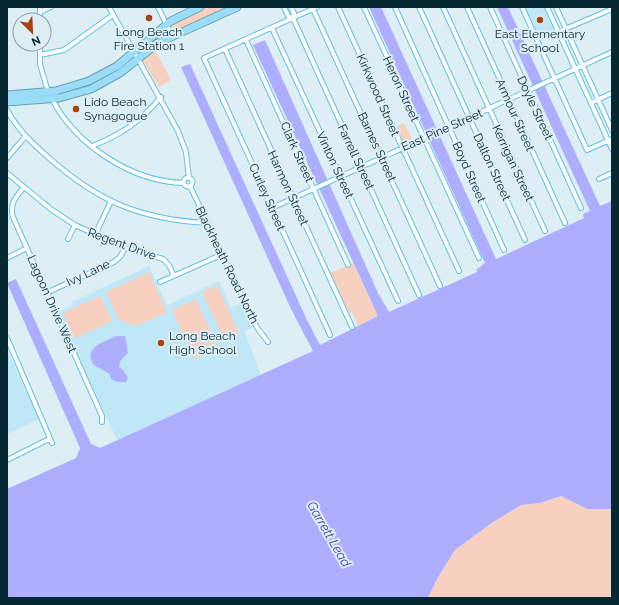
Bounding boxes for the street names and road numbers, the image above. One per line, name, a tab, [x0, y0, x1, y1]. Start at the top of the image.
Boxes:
street label: Kirkwood Street	[354, 52, 402, 138]
street label: Heron Street	[380, 54, 422, 124]
street label: Doyle Street	[514, 74, 556, 142]
street label: Armour Street	[493, 77, 537, 153]
street label: East Pine Street	[399, 106, 485, 154]
street label: Barnes Street	[355, 110, 399, 184]
street label: Clark Street	[277, 119, 317, 185]
street label: Farrell Street	[335, 122, 377, 192]
street label: Kerrigan Street	[489, 123, 537, 203]
street label: Vinton Street	[313, 129, 357, 201]
street label: Dalton Street	[470, 131, 514, 203]
street label: Boyd Street	[449, 139, 489, 205]
street label: Harmon Street	[265, 148, 311, 228]
street label: Curley Street	[246, 161, 288, 233]
street label: Blackheath Road North	[192, 204, 262, 326]
street label: Regent Drive	[86, 225, 158, 263]
street label: Lagoon Drive West	[24, 253, 80, 355]
street label: Ivy Lane	[64, 257, 112, 289]

